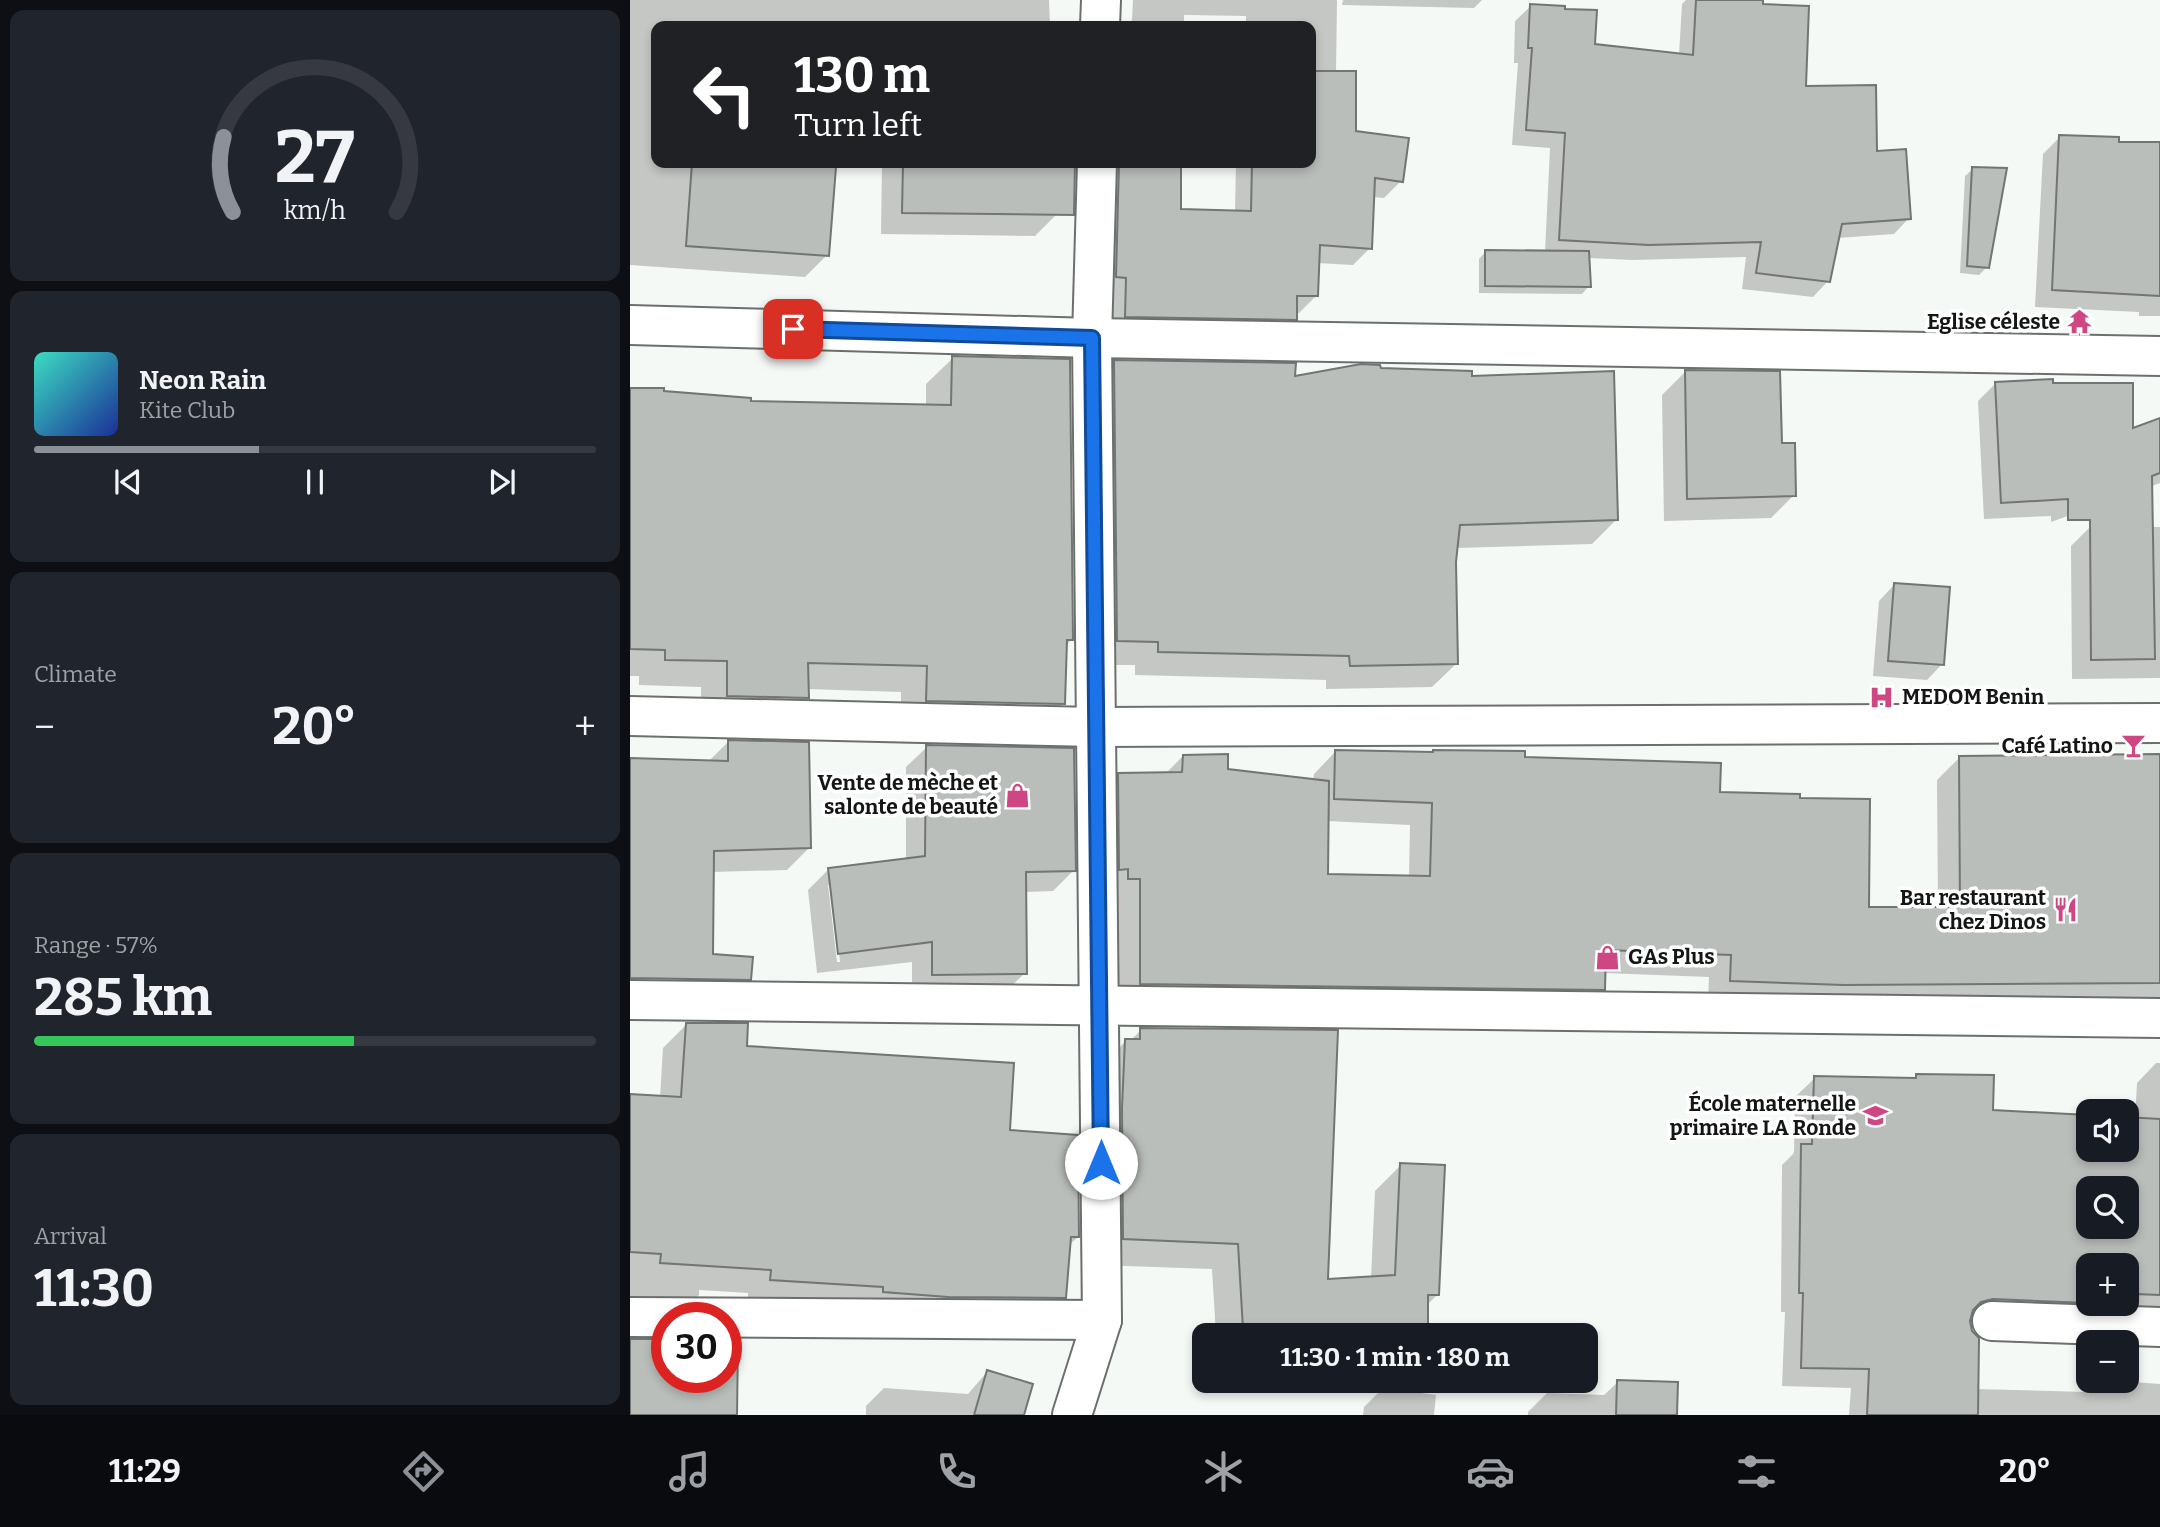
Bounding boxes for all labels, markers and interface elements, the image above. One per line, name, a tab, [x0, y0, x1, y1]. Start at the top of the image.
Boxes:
text: 130 m	[794, 46, 930, 105]
icon: left	[679, 49, 770, 140]
text: Turn left	[794, 106, 922, 144]
text: 27	[275, 114, 355, 201]
text: km/h	[284, 195, 346, 225]
pin	[763, 299, 823, 359]
temple icon: Eglise céleste	[2066, 308, 2094, 336]
place label: Eglise céleste	[1927, 309, 2060, 335]
icon: arrive	[774, 310, 812, 348]
text: Neon Rain	[139, 365, 266, 396]
text: Kite Club	[139, 396, 235, 424]
icon: previous	[109, 463, 147, 501]
icon: pause	[296, 463, 334, 501]
icon: next	[483, 463, 521, 501]
text: Climate	[34, 660, 117, 688]
hospital icon: MEDOM Benin	[1868, 683, 1896, 711]
place label: MEDOM Benin	[1902, 684, 2045, 710]
text: 20°	[272, 695, 357, 758]
text: −	[34, 704, 55, 750]
text: +	[574, 704, 596, 750]
bar icon: Café Latino	[2119, 732, 2147, 760]
place label: Café Latino	[2001, 733, 2113, 759]
place label: Vente de mèche et salonte de beauté	[818, 770, 999, 820]
shop icon: Vente de mèche et salonte de beauté	[1004, 781, 1032, 809]
place label: Bar restaurant chez Dinos	[1900, 885, 2047, 935]
restaurant icon: Bar restaurant chez Dinos	[2052, 896, 2080, 924]
text: Range · 57%	[34, 931, 158, 959]
shop icon: GAs Plus	[1594, 943, 1622, 971]
place label: GAs Plus	[1628, 944, 1715, 970]
text: 285 km	[34, 966, 212, 1029]
place label: École maternelle primaire LA Ronde	[1670, 1090, 1856, 1141]
map controls	[2076, 1099, 2139, 1393]
button: sound	[2076, 1099, 2139, 1162]
school or university icon: École maternelle primaire LA Ronde	[1862, 1102, 1890, 1130]
position arrow	[1064, 1126, 1138, 1200]
button: search	[2076, 1176, 2139, 1239]
text: Arrival	[34, 1222, 107, 1250]
button: +	[2076, 1253, 2139, 1316]
text: 11:30	[34, 1257, 154, 1320]
speed limit sign: 30	[651, 1302, 742, 1393]
button: −	[2076, 1330, 2139, 1393]
text: 11:30 · 1 min · 180 m	[1280, 1342, 1510, 1373]
icon: directions	[399, 1447, 448, 1496]
icon: music	[665, 1447, 714, 1496]
icon: phone	[932, 1447, 981, 1496]
icon: climate	[1199, 1447, 1248, 1496]
icon: car	[1466, 1447, 1515, 1496]
icon: filters	[1732, 1447, 1781, 1496]
text: 11:29	[109, 1452, 181, 1490]
text: 20°	[1999, 1452, 2051, 1490]

